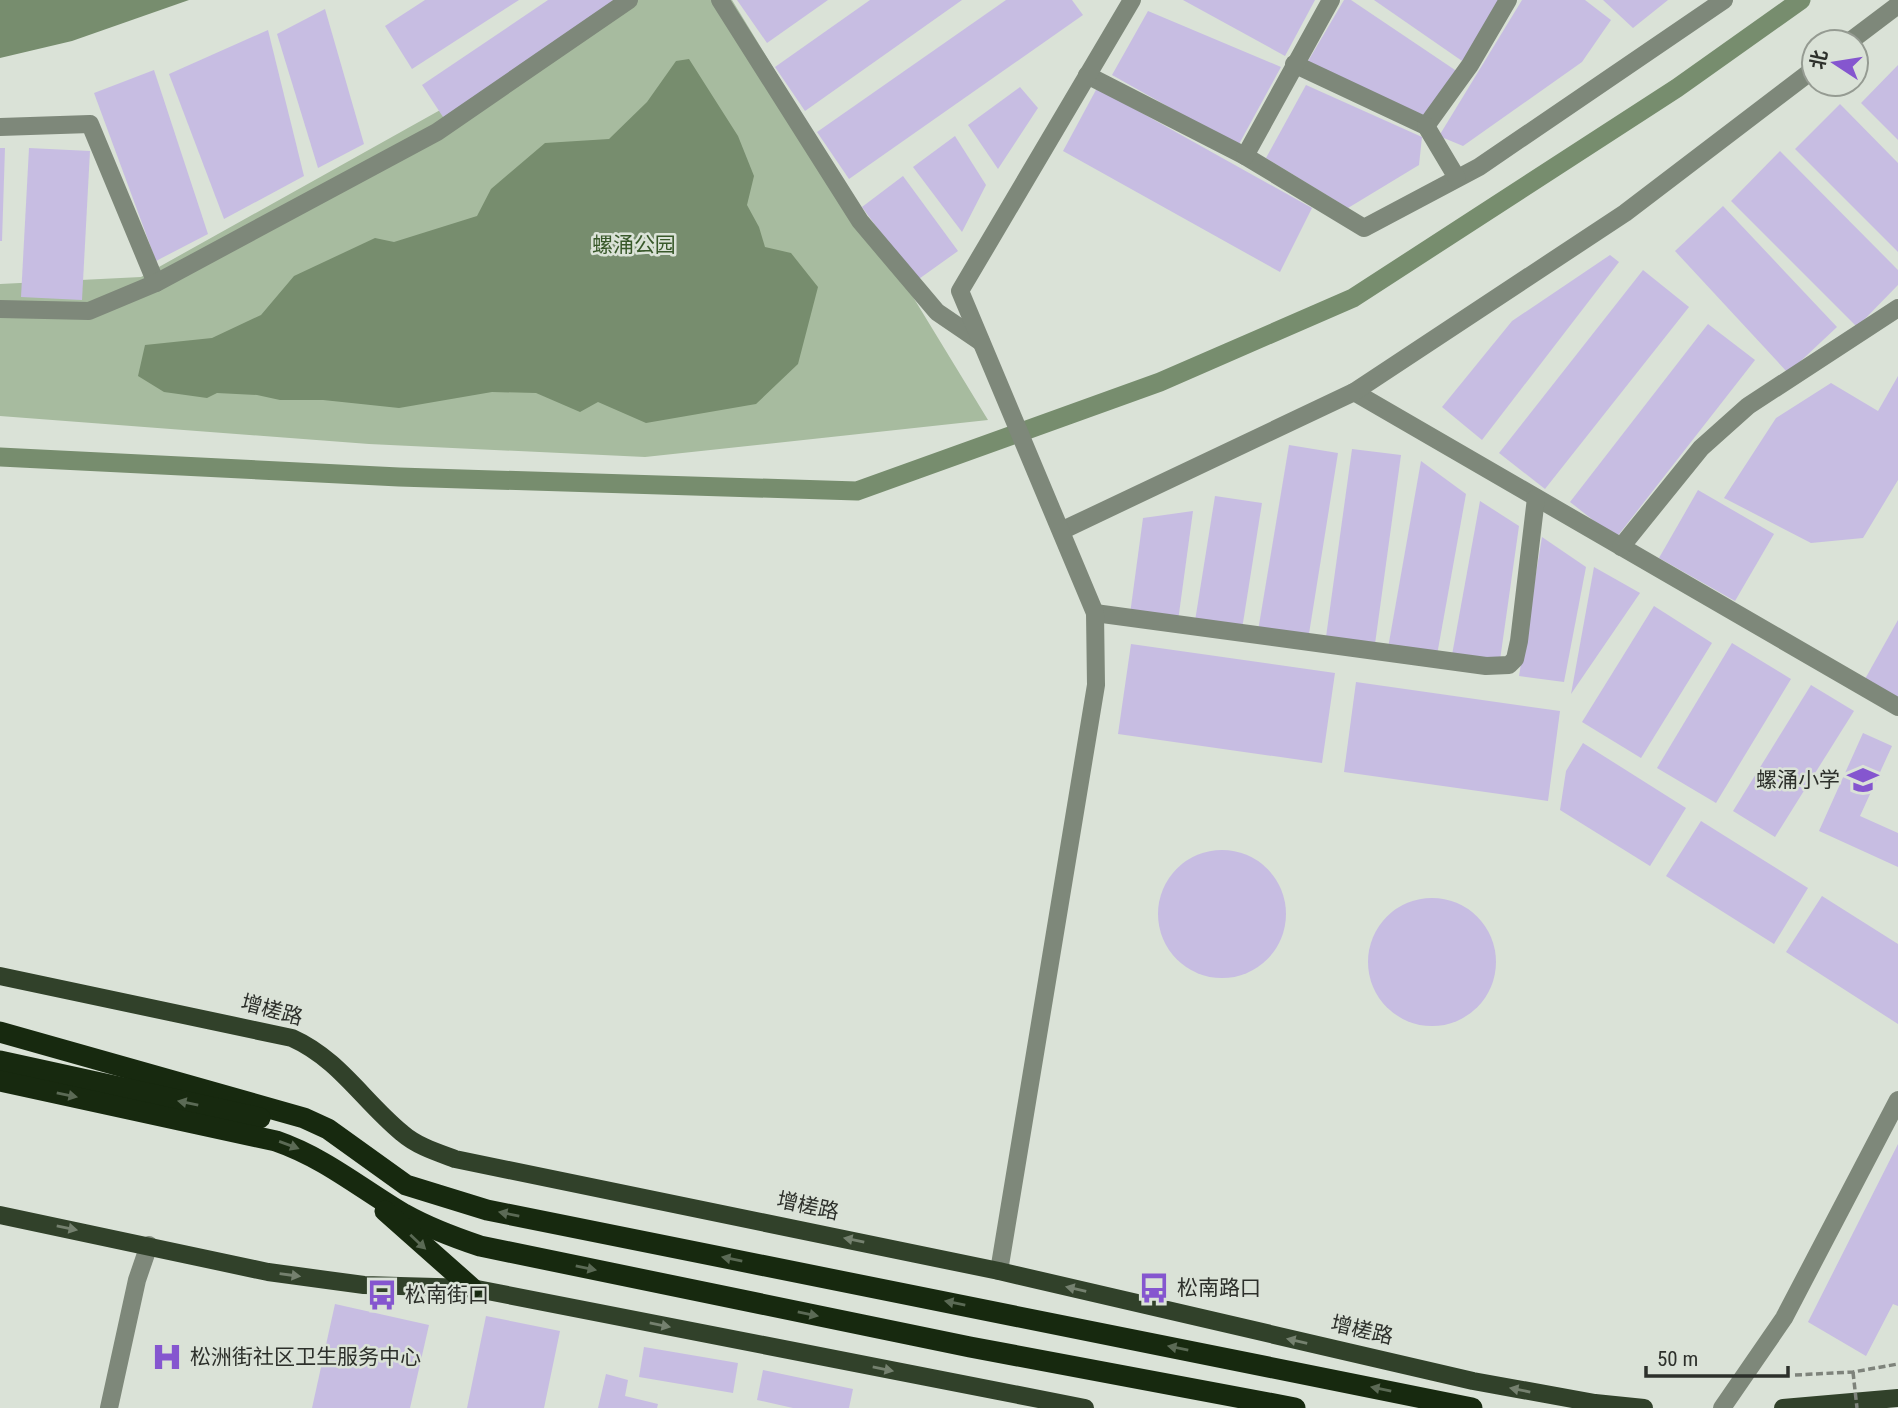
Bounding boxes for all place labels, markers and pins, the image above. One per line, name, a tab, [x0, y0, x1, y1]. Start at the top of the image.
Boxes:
school or university icon: 螺涌小学	[1846, 763, 1880, 797]
place label: 螺涌小学	[1756, 768, 1840, 792]
bus stop icon: 松南路口	[1137, 1271, 1171, 1305]
place label: 松南路口	[1177, 1276, 1261, 1300]
bus stop icon: 松南街口	[365, 1278, 399, 1312]
place label: 松南街口	[405, 1283, 489, 1307]
hospital icon: 松洲街社区卫生服务中心	[150, 1340, 184, 1374]
place label: 松洲街社区卫生服务中心	[190, 1345, 421, 1369]

